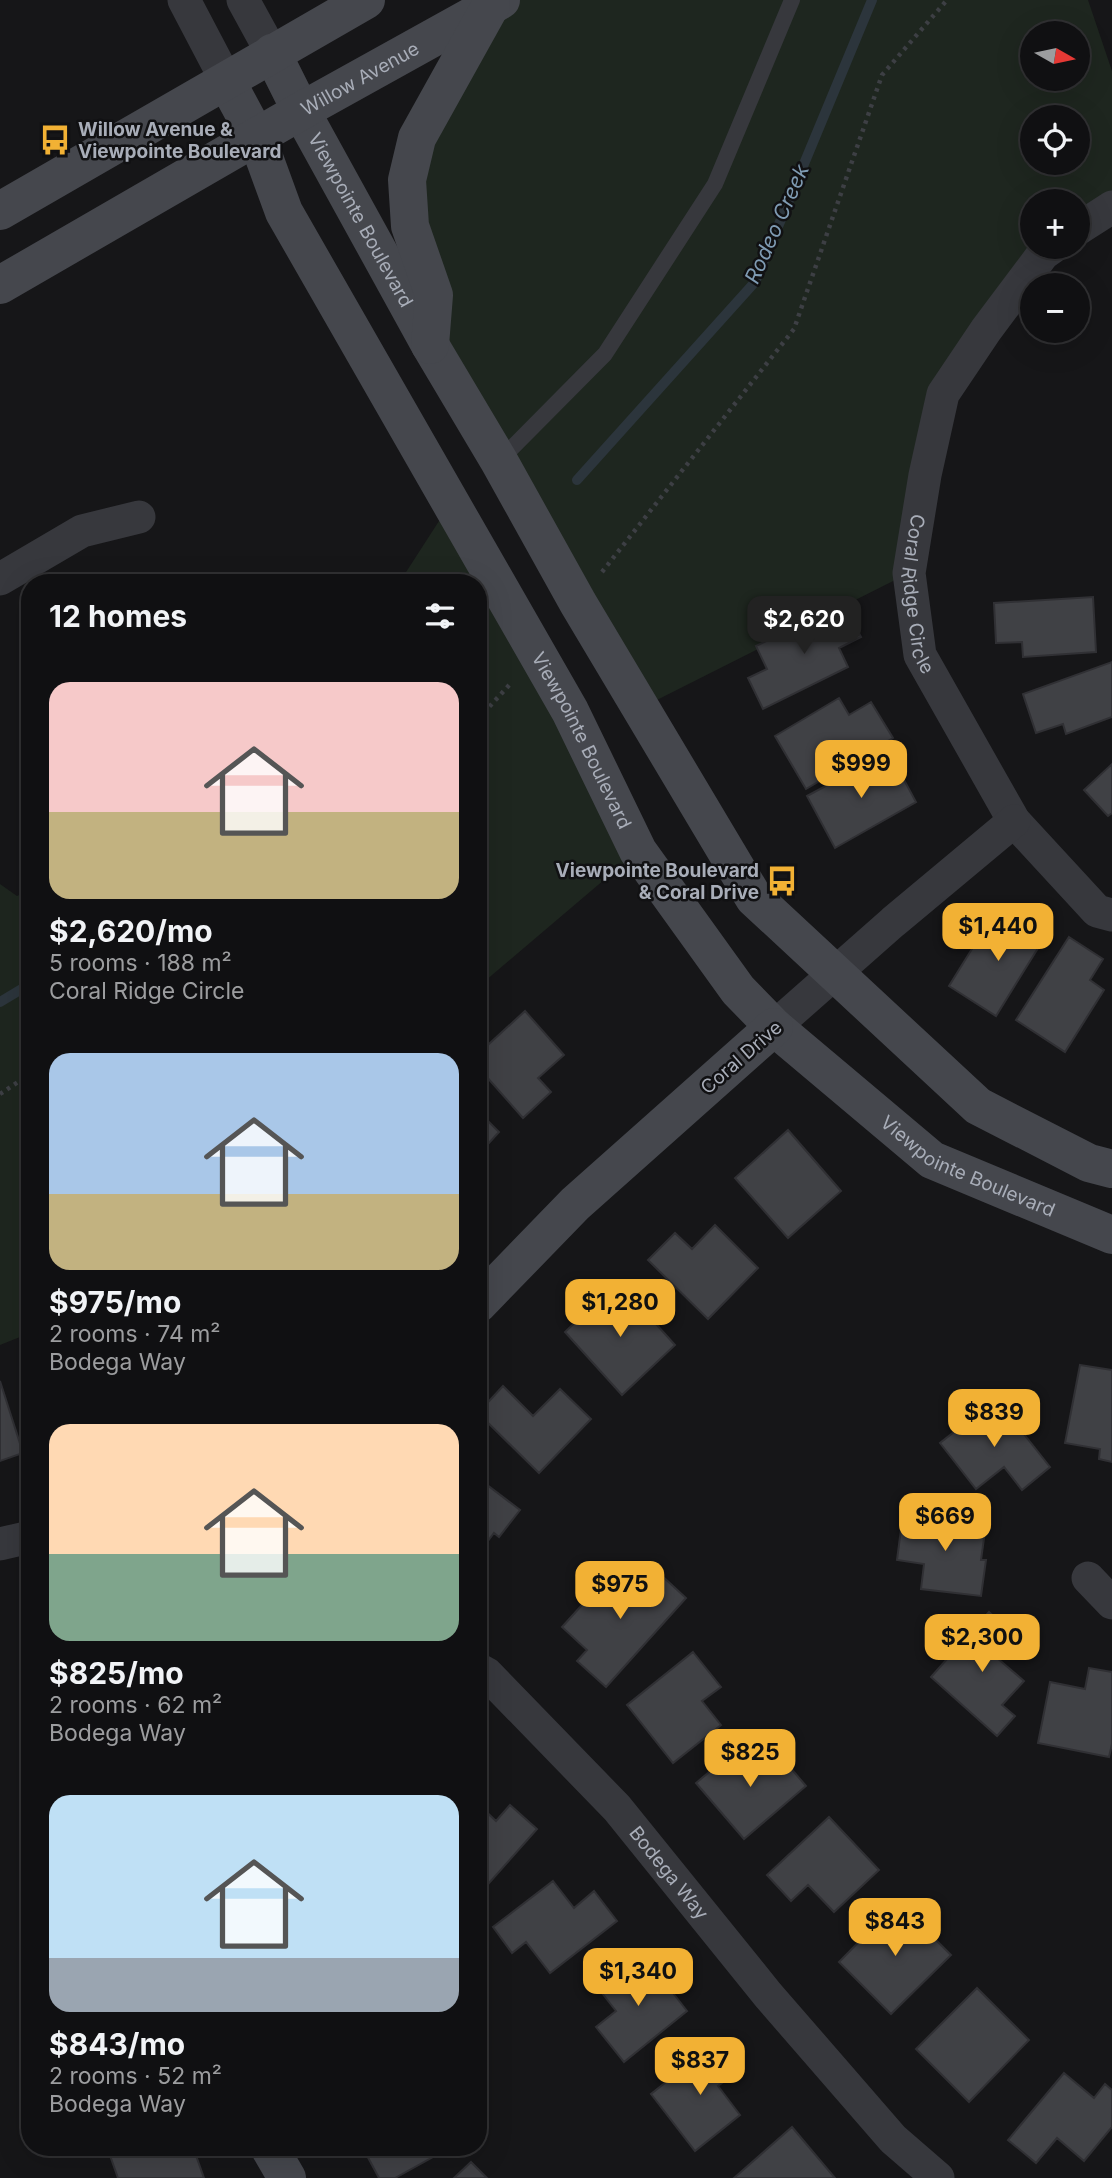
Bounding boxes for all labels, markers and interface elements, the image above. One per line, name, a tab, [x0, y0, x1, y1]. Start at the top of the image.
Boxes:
north arrow	[1020, 21, 1090, 91]
map controls	[1020, 21, 1090, 343]
street label: Willow Avenue	[297, 37, 423, 121]
button: locate	[1020, 105, 1090, 175]
place label: Willow Avenue & Viewpointe Boulevard	[78, 118, 281, 163]
bus stop icon: Willow Avenue & Viewpointe Boulevard	[38, 123, 72, 157]
street label: Viewpointe Boulevard	[303, 129, 418, 311]
water label: Rodeo Creek	[739, 160, 814, 287]
button: +	[1020, 189, 1090, 259]
button: −	[1020, 273, 1090, 343]
street label: Coral Ridge Circle	[896, 512, 939, 678]
pin: $2,620	[747, 596, 861, 656]
icon: filters	[421, 597, 459, 635]
text: 12 homes	[49, 598, 187, 634]
text: $2,620	[763, 605, 845, 633]
street label: Viewpointe Boulevard	[527, 648, 636, 833]
icon: home	[191, 728, 317, 854]
pin: $999	[820, 740, 902, 800]
text: $999	[831, 749, 891, 777]
place label: Viewpointe Boulevard & Coral Drive	[556, 859, 759, 904]
bus stop icon: Viewpointe Boulevard & Coral Drive	[765, 864, 799, 898]
pin: $1,440	[941, 904, 1055, 963]
text: $1,440	[958, 912, 1038, 940]
text: $2,620/mo	[49, 913, 213, 949]
text: 5 rooms · 188 m²	[49, 949, 232, 977]
text: Coral Ridge Circle	[49, 977, 244, 1005]
street label: Coral Drive	[696, 1016, 787, 1099]
icon: home	[191, 1099, 317, 1225]
street label: Viewpointe Boulevard	[876, 1111, 1058, 1222]
pin: $1,280	[563, 1280, 677, 1339]
text: $975/mo	[49, 1284, 181, 1320]
text: $1,280	[581, 1288, 659, 1316]
text: 2 rooms · 74 m²	[49, 1320, 221, 1348]
text: Bodega Way	[49, 1348, 186, 1376]
pin: $839	[953, 1390, 1035, 1449]
text: $839	[964, 1398, 1024, 1426]
icon: home	[191, 1470, 317, 1596]
pin: $669	[904, 1494, 986, 1553]
text: $669	[915, 1502, 975, 1530]
pin: $975	[579, 1562, 661, 1621]
text: $975	[591, 1570, 649, 1598]
pin: $2,300	[925, 1614, 1039, 1674]
text: $2,300	[941, 1623, 1023, 1651]
text: $825/mo	[49, 1655, 184, 1691]
text: 2 rooms · 62 m²	[49, 1691, 222, 1719]
text: Bodega Way	[49, 1719, 186, 1747]
pin: $825	[709, 1730, 791, 1789]
text: $825	[720, 1738, 780, 1766]
street label: Bodega Way	[624, 1822, 713, 1924]
icon: home	[191, 1841, 317, 1967]
pin: $843	[854, 1898, 936, 1958]
text: $843	[865, 1907, 925, 1935]
pin: $1,340	[581, 1948, 695, 2008]
text: $1,340	[599, 1957, 677, 1985]
text: $843/mo	[49, 2026, 185, 2062]
pin: $837	[659, 2038, 741, 2097]
text: $837	[671, 2046, 729, 2074]
text: 2 rooms · 52 m²	[49, 2062, 222, 2090]
text: Bodega Way	[49, 2090, 186, 2118]

